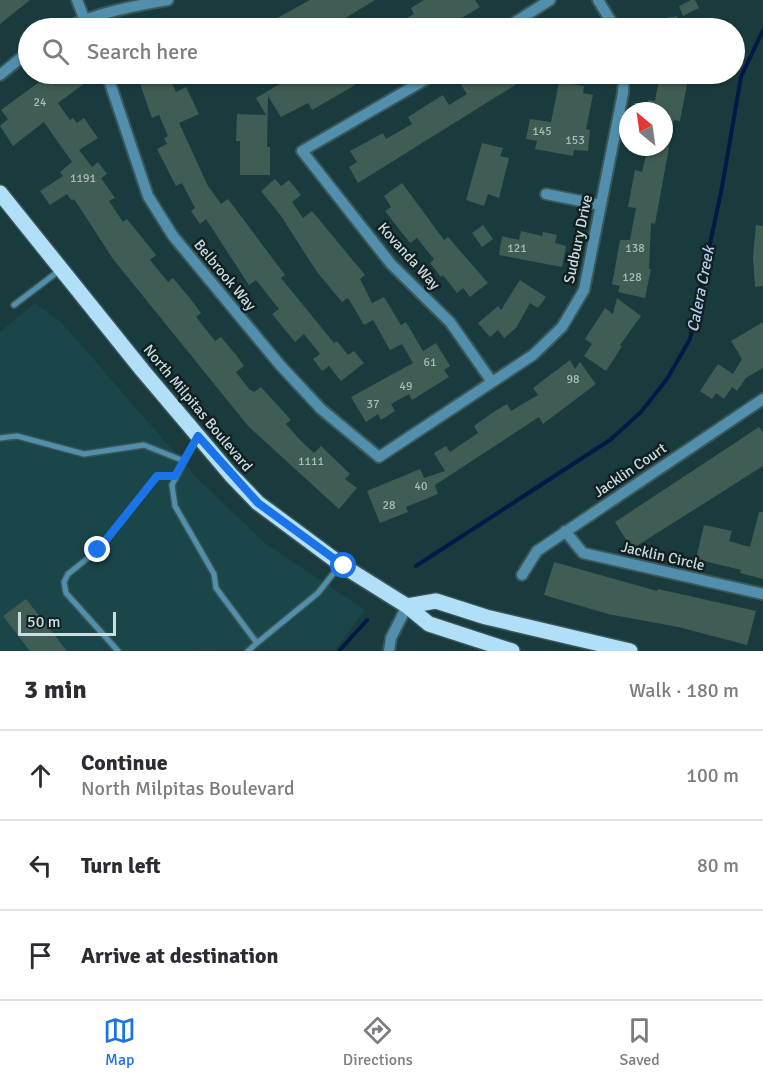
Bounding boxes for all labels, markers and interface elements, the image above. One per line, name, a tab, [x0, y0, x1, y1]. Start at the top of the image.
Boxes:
search box	[18, 18, 745, 84]
icon: search	[39, 35, 72, 68]
text: Search here	[87, 38, 198, 65]
house number: 24	[34, 95, 47, 110]
north arrow	[619, 102, 673, 156]
house number: 145	[532, 124, 552, 139]
house number: 153	[565, 133, 585, 148]
house number: 1191	[70, 171, 96, 186]
street label: Sudbury Drive	[560, 193, 596, 285]
street label: Kovanda Way	[374, 219, 444, 293]
street label: Belbrook Way	[190, 236, 260, 314]
house number: 121	[507, 241, 527, 256]
house number: 138	[625, 241, 645, 256]
water label: Calera Creek	[683, 243, 719, 334]
house number: 128	[622, 270, 642, 285]
street label: North Milpitas Boulevard	[140, 341, 256, 475]
house number: 61	[424, 355, 436, 370]
house number: 98	[567, 372, 579, 387]
house number: 49	[400, 379, 412, 394]
house number: 37	[367, 397, 379, 412]
street label: Jacklin Court	[590, 439, 670, 501]
house number: 1111	[298, 454, 324, 469]
house number: 40	[415, 479, 427, 494]
house number: 28	[383, 498, 395, 513]
route end	[84, 536, 110, 562]
street label: Jacklin Circle	[619, 538, 707, 574]
route start	[330, 552, 356, 578]
scale bar	[18, 609, 116, 636]
text: 50 m	[27, 612, 61, 632]
text: 3 min	[24, 674, 87, 706]
text: Walk · 180 m	[629, 678, 739, 703]
text: Continue	[81, 749, 168, 776]
icon: ahead	[24, 759, 57, 792]
text: 100 m	[686, 763, 739, 788]
text: North Milpitas Boulevard	[81, 776, 295, 801]
icon: left	[24, 849, 57, 882]
text: Turn left	[81, 852, 161, 879]
text: 80 m	[697, 853, 739, 878]
icon: arrive	[24, 939, 57, 972]
text: Arrive at destination	[81, 942, 278, 969]
tab: Map	[103, 1014, 136, 1070]
tab: Directions	[343, 1014, 413, 1070]
tab: Saved	[619, 1014, 660, 1070]

